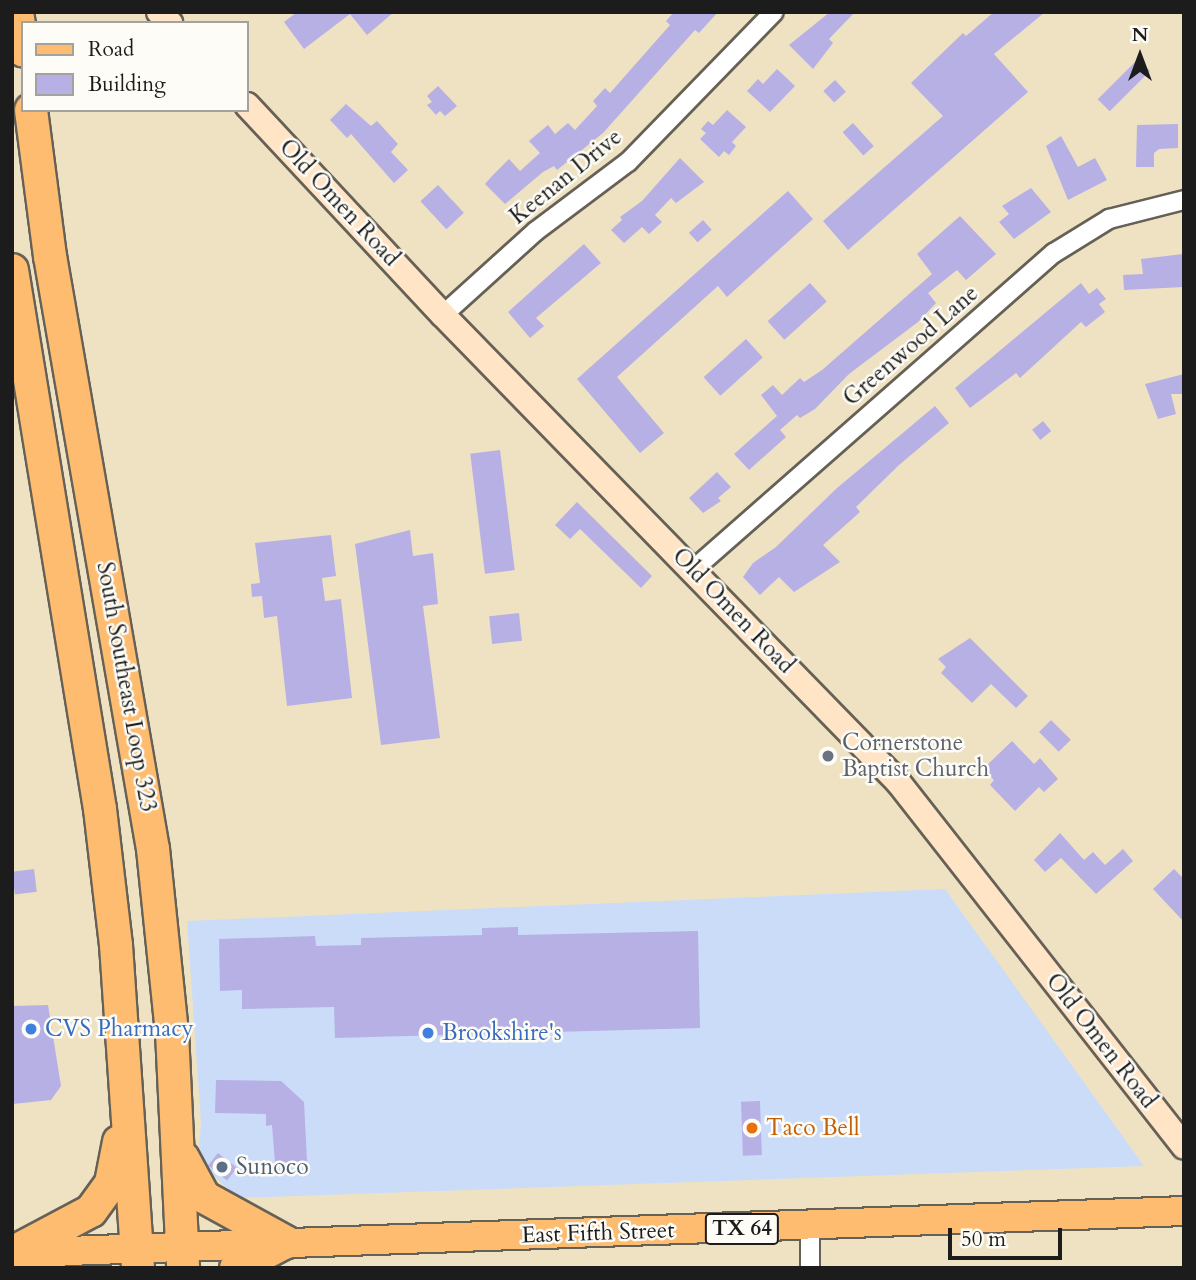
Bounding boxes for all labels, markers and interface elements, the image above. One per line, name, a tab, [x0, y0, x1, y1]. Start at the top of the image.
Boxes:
legend	[21, 21, 248, 112]
north arrow	[1105, 21, 1175, 91]
text: N	[1132, 22, 1148, 48]
text: Road	[88, 35, 134, 64]
text: Building	[88, 70, 166, 99]
street label: Keenan Drive	[505, 124, 627, 230]
street label: Old Omen Road	[273, 134, 405, 272]
street label: Greenwood Lane	[838, 280, 984, 412]
street label: Old Omen Road	[666, 543, 800, 679]
street label: South Southeast Loop 323	[90, 560, 162, 814]
place label: Cornerstone Baptist Church	[842, 729, 989, 783]
marker: Cornerstone Baptist Church	[820, 748, 836, 764]
street label: Old Omen Road	[1040, 968, 1162, 1114]
place label: CVS Pharmacy	[45, 1015, 194, 1043]
place label: Brookshire's	[442, 1019, 562, 1047]
marker: CVS Pharmacy	[23, 1021, 39, 1037]
marker: Brookshire's	[420, 1025, 436, 1041]
place label: Taco Bell	[766, 1114, 860, 1142]
marker: Taco Bell	[744, 1120, 760, 1136]
place label: Sunoco	[236, 1153, 309, 1181]
marker: Sunoco	[214, 1159, 230, 1175]
road number: TX 64	[704, 1212, 780, 1246]
scale bar	[951, 1214, 1065, 1258]
street label: East Fifth Street	[521, 1217, 675, 1249]
text: 50 m	[961, 1225, 1006, 1254]

